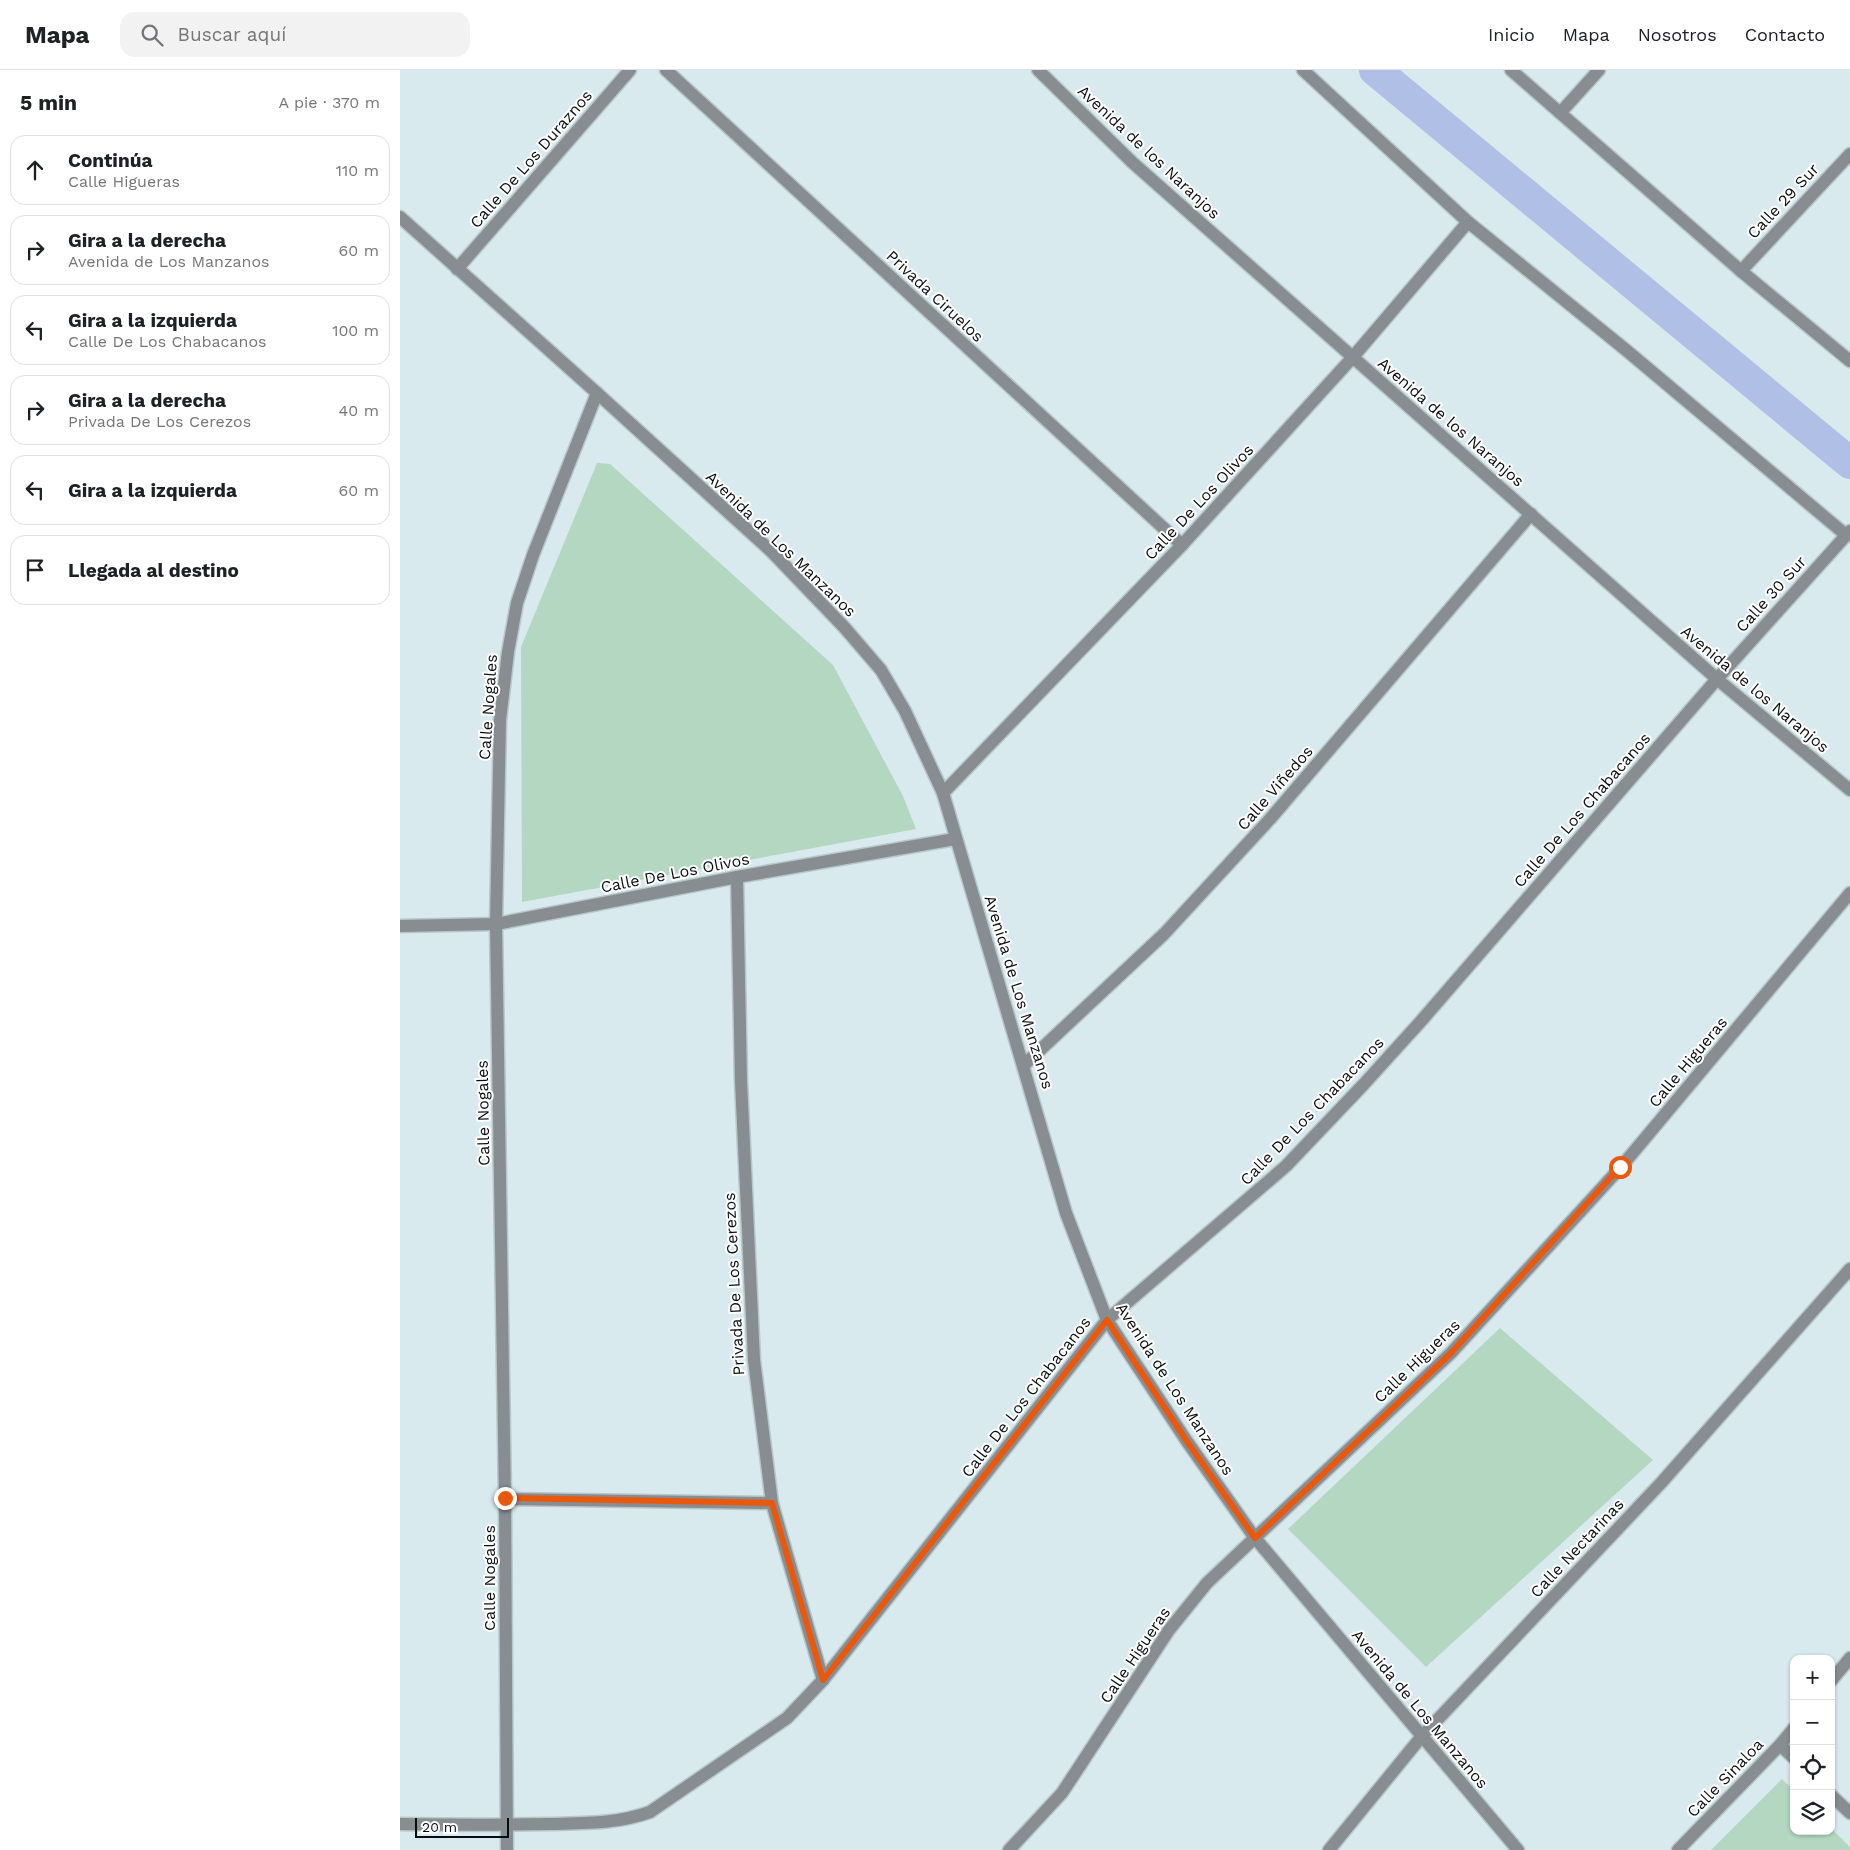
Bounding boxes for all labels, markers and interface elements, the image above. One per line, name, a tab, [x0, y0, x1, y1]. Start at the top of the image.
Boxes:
search box	[120, 12, 470, 57]
text: Mapa	[25, 21, 90, 49]
icon: search	[138, 21, 166, 49]
text: Buscar aquí	[178, 23, 286, 46]
text: Inicio	[1488, 24, 1535, 45]
text: Mapa	[1563, 24, 1610, 45]
text: Nosotros	[1638, 24, 1717, 45]
text: Contacto	[1745, 24, 1825, 45]
street label: Avenida de los Naranjos	[1074, 81, 1224, 223]
street label: Calle De Los Duraznos	[466, 86, 596, 232]
text: 5 min	[20, 90, 77, 115]
text: A pie · 370 m	[279, 93, 380, 112]
text: Continúa	[68, 149, 152, 172]
icon: ahead	[21, 156, 49, 184]
street label: Calle 29 Sur	[1743, 159, 1823, 242]
text: 110 m	[336, 161, 379, 180]
text: Calle Higueras	[68, 172, 180, 191]
text: Gira a la derecha	[68, 229, 226, 252]
icon: right	[21, 236, 49, 264]
text: 60 m	[339, 241, 379, 260]
street label: Privada Ciruelos	[883, 246, 987, 346]
text: Avenida de Los Manzanos	[68, 252, 270, 271]
text: Gira a la izquierda	[68, 309, 237, 332]
icon: left	[21, 316, 49, 344]
text: 100 m	[332, 321, 379, 340]
text: Calle De Los Chabacanos	[68, 332, 267, 351]
street label: Avenida de los Naranjos	[1374, 353, 1528, 491]
text: Gira a la derecha	[68, 389, 226, 412]
icon: right	[21, 396, 49, 424]
text: 40 m	[339, 401, 379, 420]
text: Privada De Los Cerezos	[68, 412, 251, 431]
street label: Calle De Los Olivos	[1141, 440, 1257, 564]
street label: Avenida de Los Manzanos	[702, 467, 860, 621]
icon: left	[21, 476, 49, 504]
text: Gira a la izquierda	[68, 479, 237, 502]
text: 60 m	[339, 481, 379, 500]
street label: Calle 30 Sur	[1732, 552, 1810, 636]
icon: arrive	[21, 556, 49, 584]
text: Llegada al destino	[68, 559, 239, 582]
street label: Avenida de los Naranjos	[1677, 622, 1833, 756]
street label: Calle Nogales	[475, 654, 501, 760]
street label: Calle De Los Chabacanos	[1510, 729, 1654, 891]
street label: Calle Viñedos	[1233, 742, 1317, 834]
street label: Calle De Los Olivos	[599, 849, 751, 897]
street label: Avenida de Los Manzanos	[980, 893, 1058, 1091]
street label: Calle Higueras	[1645, 1013, 1731, 1111]
street label: Calle De Los Chabacanos	[1236, 1033, 1388, 1189]
street label: Calle Nogales	[473, 1060, 493, 1166]
route start	[1609, 1156, 1632, 1179]
street label: Privada De Los Cerezos	[720, 1192, 748, 1376]
street label: Avenida de Los Manzanos	[1112, 1299, 1238, 1479]
street label: Calle De Los Chabacanos	[957, 1313, 1095, 1481]
street label: Calle Higueras	[1370, 1315, 1464, 1407]
route end	[494, 1487, 517, 1510]
street label: Calle Nectarinas	[1526, 1495, 1628, 1601]
street label: Calle Nogales	[480, 1525, 499, 1631]
street label: Calle Higueras	[1096, 1603, 1174, 1707]
street label: Avenida de Los Manzanos	[1348, 1626, 1492, 1792]
map controls	[1790, 1655, 1835, 1835]
button: +	[1790, 1655, 1835, 1700]
button: −	[1790, 1700, 1835, 1745]
street label: Calle Sinaloa	[1683, 1735, 1767, 1821]
button: locate	[1790, 1745, 1835, 1790]
button: layers	[1790, 1790, 1835, 1835]
scale bar	[415, 1815, 509, 1838]
text: 20 m	[422, 1819, 457, 1835]

